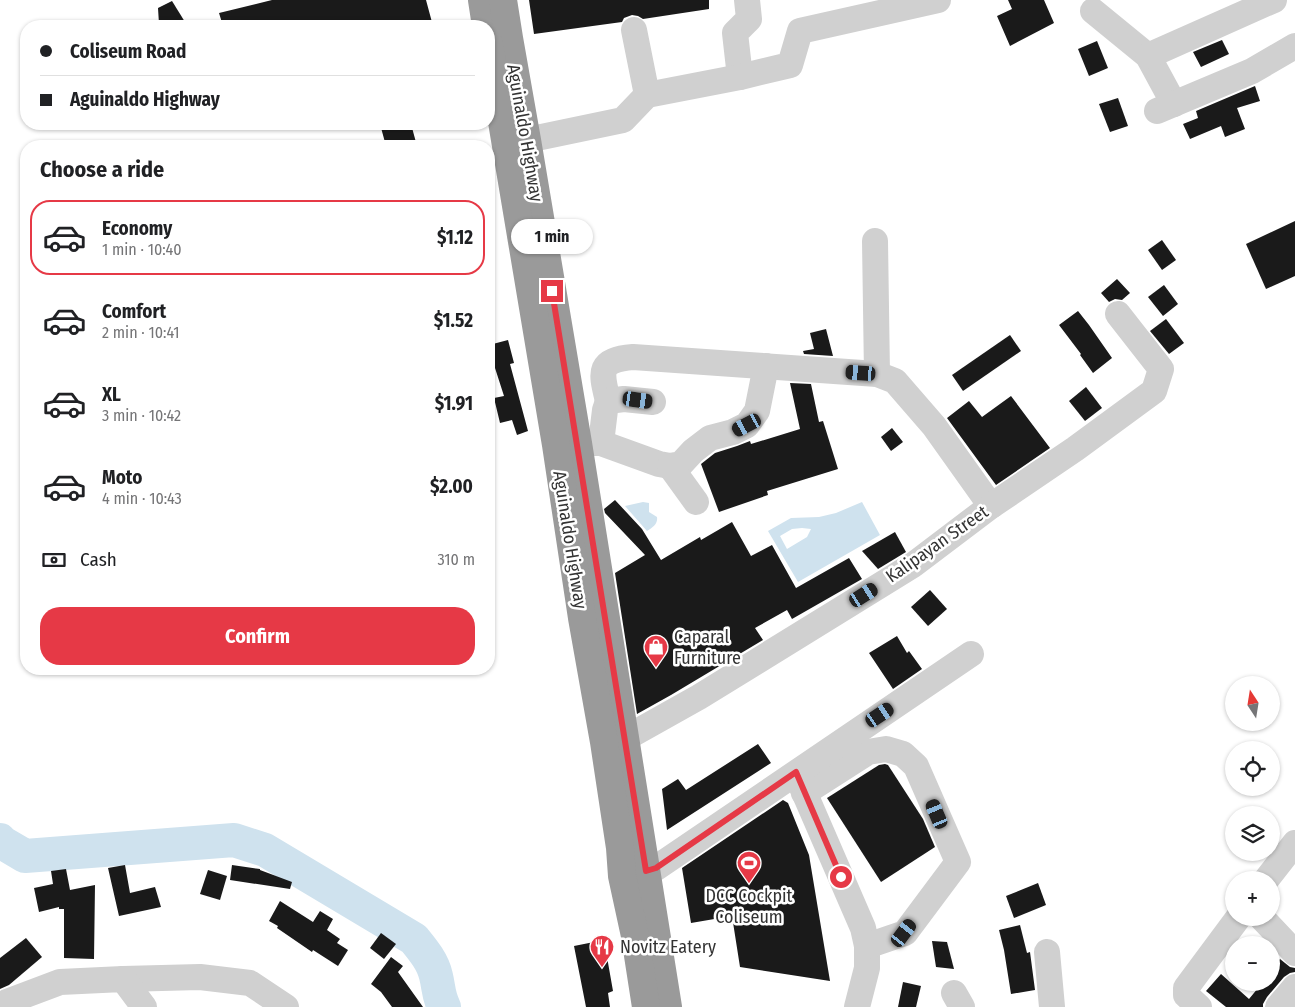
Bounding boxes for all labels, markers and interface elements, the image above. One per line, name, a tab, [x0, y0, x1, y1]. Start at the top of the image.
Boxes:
text: Coliseum Road	[70, 40, 186, 63]
street label: Aguinaldo Highway	[502, 62, 548, 204]
text: Aguinaldo Highway	[70, 88, 220, 111]
text: Choose a ride	[40, 156, 164, 183]
icon: car	[42, 215, 87, 260]
text: Economy	[102, 217, 172, 240]
callout: 1 min	[511, 218, 593, 254]
text: $1.12	[437, 226, 473, 249]
text: 1 min	[535, 227, 569, 246]
text: 1 min · 10:40	[102, 240, 182, 259]
route end	[541, 280, 563, 302]
icon: car	[42, 298, 87, 343]
text: Comfort	[102, 300, 166, 323]
text: $1.52	[434, 309, 473, 332]
text: 2 min · 10:41	[102, 323, 180, 342]
car	[845, 364, 876, 382]
icon: car	[42, 381, 87, 426]
text: XL	[102, 383, 121, 406]
car	[622, 390, 653, 410]
text: $1.91	[435, 392, 473, 415]
text: 3 min · 10:42	[102, 406, 181, 425]
car	[730, 411, 763, 439]
icon: car	[42, 464, 87, 509]
text: Moto	[102, 466, 142, 489]
street label: Aguinaldo Highway	[548, 469, 592, 611]
text: $2.00	[430, 475, 473, 498]
text: 4 min · 10:43	[102, 489, 182, 508]
street label: Kalipayan Street	[882, 501, 992, 587]
icon: cash	[40, 546, 68, 574]
text: Cash	[80, 548, 117, 571]
text: 310 m	[438, 550, 475, 569]
car	[847, 581, 880, 609]
button: Confirm	[40, 607, 475, 665]
place label: Caparal Furniture	[674, 626, 741, 669]
shop icon: Caparal Furniture	[643, 634, 669, 668]
north arrow	[1225, 676, 1280, 731]
map controls	[1225, 676, 1280, 991]
car	[863, 700, 896, 730]
button: locate	[1225, 741, 1280, 796]
car	[924, 797, 949, 831]
button: layers	[1225, 806, 1280, 861]
sports icon: DCC Cockpit Coliseum	[736, 850, 762, 884]
route start	[830, 866, 852, 888]
button: +	[1225, 871, 1280, 926]
place label: DCC Cockpit Coliseum	[706, 885, 793, 928]
car	[888, 917, 919, 949]
restaurant icon: Novitz Eatery	[589, 934, 615, 968]
place label: Novitz Eatery	[620, 936, 716, 958]
button: −	[1225, 936, 1280, 991]

